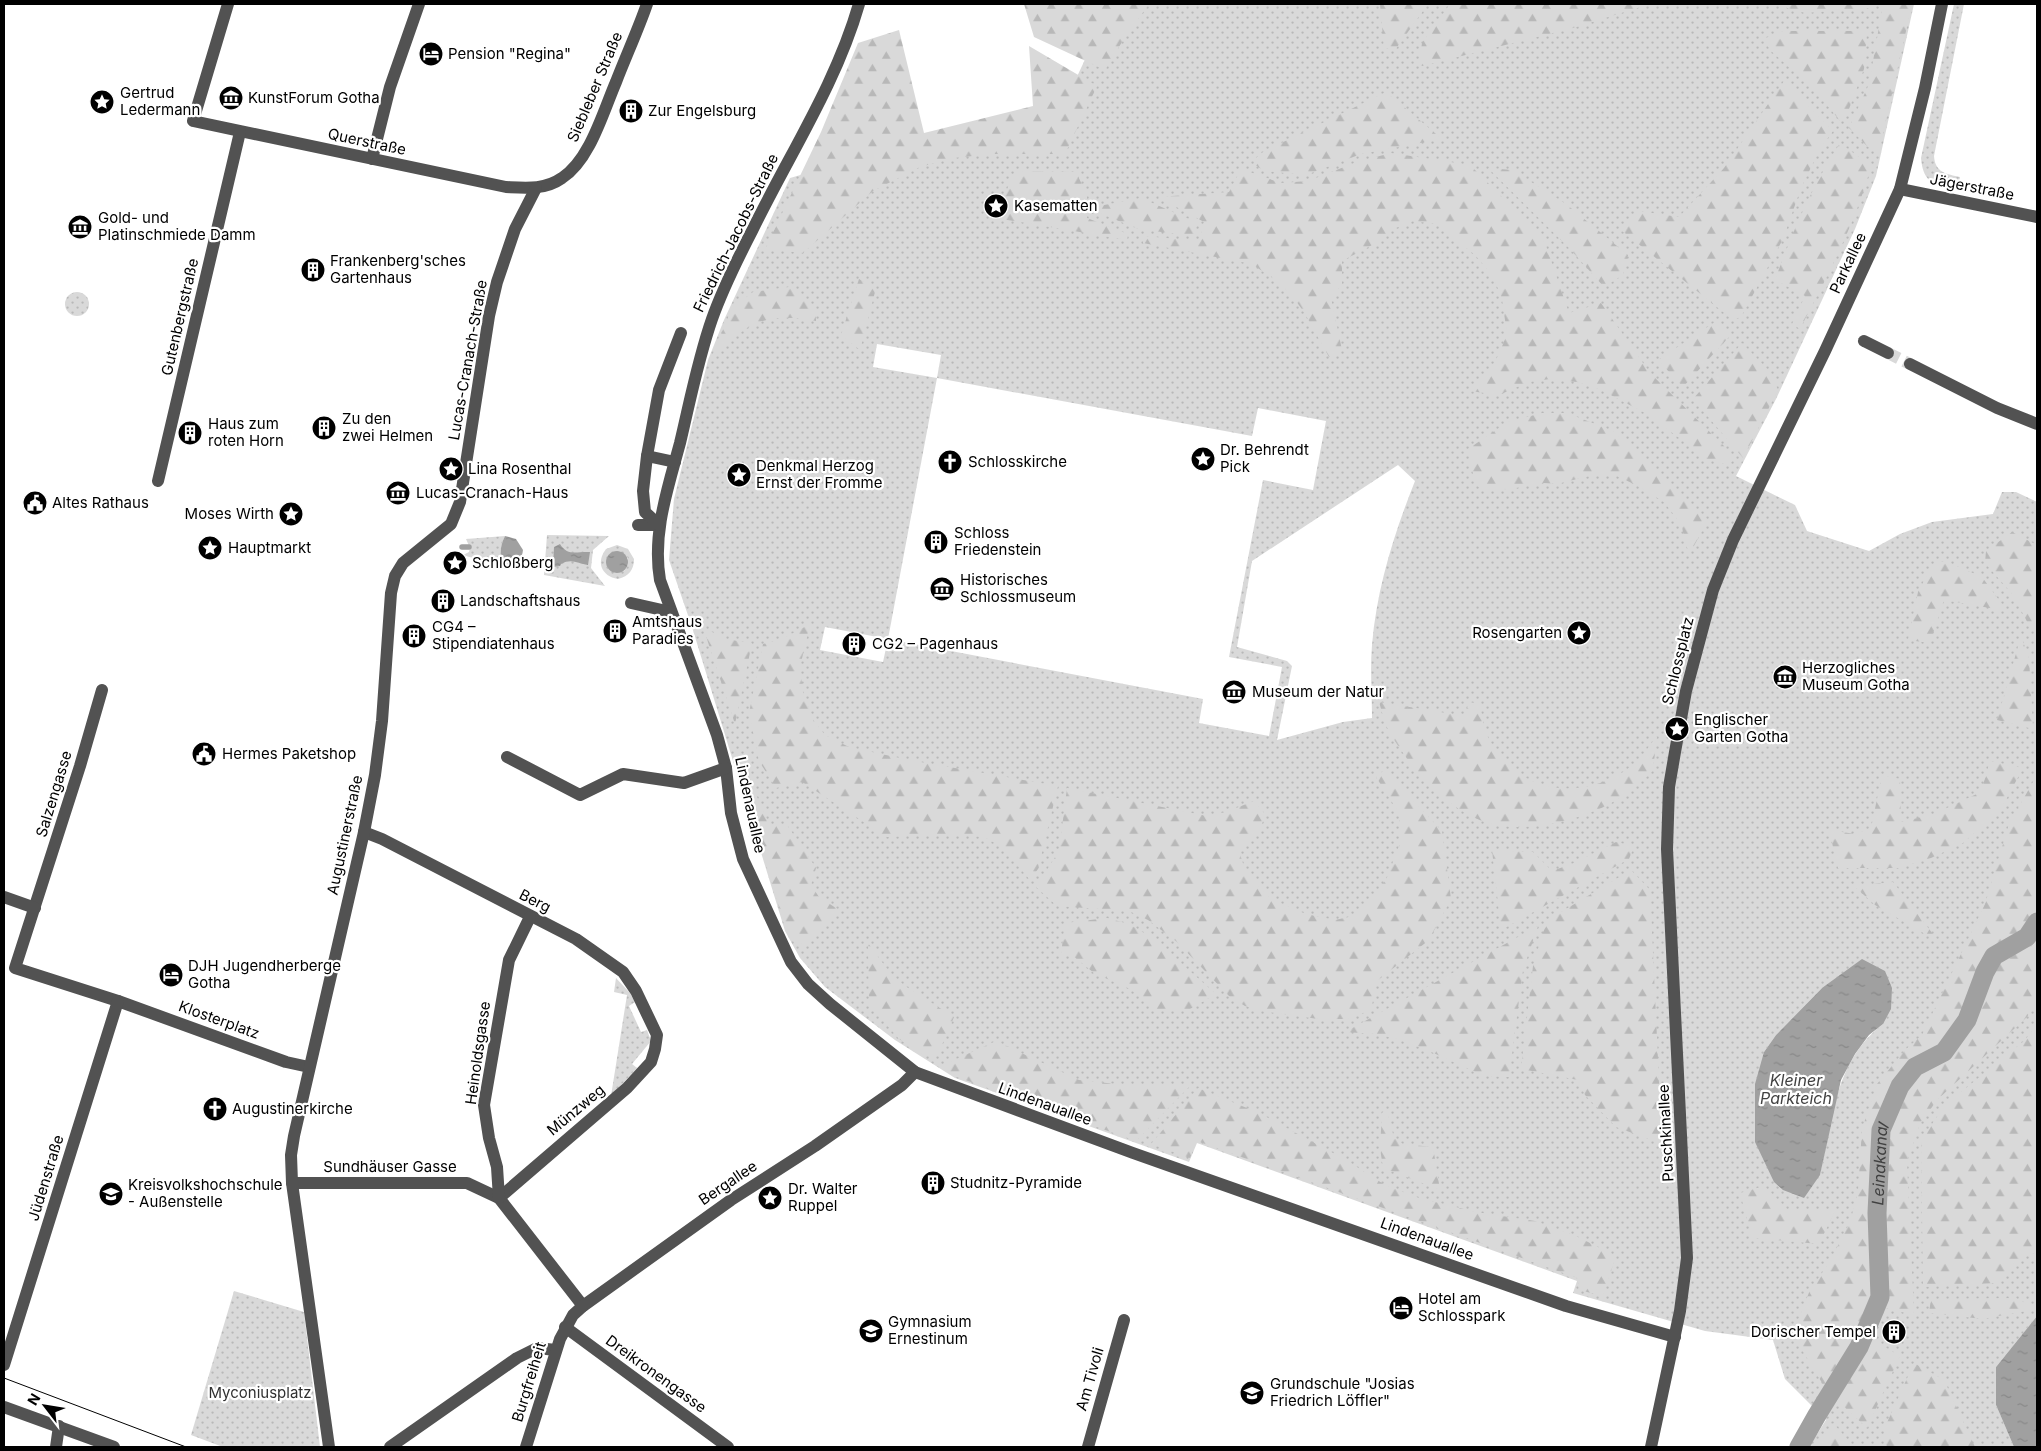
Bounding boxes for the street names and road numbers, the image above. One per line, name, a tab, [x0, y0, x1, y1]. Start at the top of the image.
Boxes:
street label: Siebleber Straße	[563, 29, 626, 145]
street label: Querstraße	[326, 124, 408, 159]
street label: Friedrich-Jacobs-Straße	[689, 150, 782, 315]
street label: Jägerstraße	[1928, 169, 2016, 204]
street label: Parkallee	[1825, 229, 1870, 296]
street label: Gutenbergstraße	[157, 256, 202, 377]
street label: Lucas-Cranach-Straße	[444, 278, 491, 442]
street label: Schlossplatz	[1657, 615, 1698, 707]
street label: Salzengasse	[31, 748, 76, 839]
street label: Lindenauallee	[731, 755, 770, 855]
street label: Augustinerstraße	[323, 773, 366, 896]
street label: Berg	[516, 885, 554, 917]
street label: Klosterplatz	[176, 996, 262, 1043]
street label: Heinoldsgasse	[461, 1000, 494, 1106]
street label: Lindenauallee	[996, 1078, 1095, 1129]
street label: Münzweg	[543, 1080, 608, 1139]
street label: Puschkinallee	[1653, 1084, 1678, 1182]
street label: Jüdenstraße	[23, 1132, 68, 1223]
street label: Bergallee	[695, 1156, 761, 1209]
street label: Sundhäuser Gasse	[323, 1157, 457, 1176]
street label: Lindenauallee	[1378, 1213, 1477, 1264]
street label: Dreikronengasse	[602, 1331, 710, 1417]
street label: Burgfreiheit	[507, 1339, 550, 1424]
street label: Am Tivoli	[1071, 1345, 1108, 1413]

